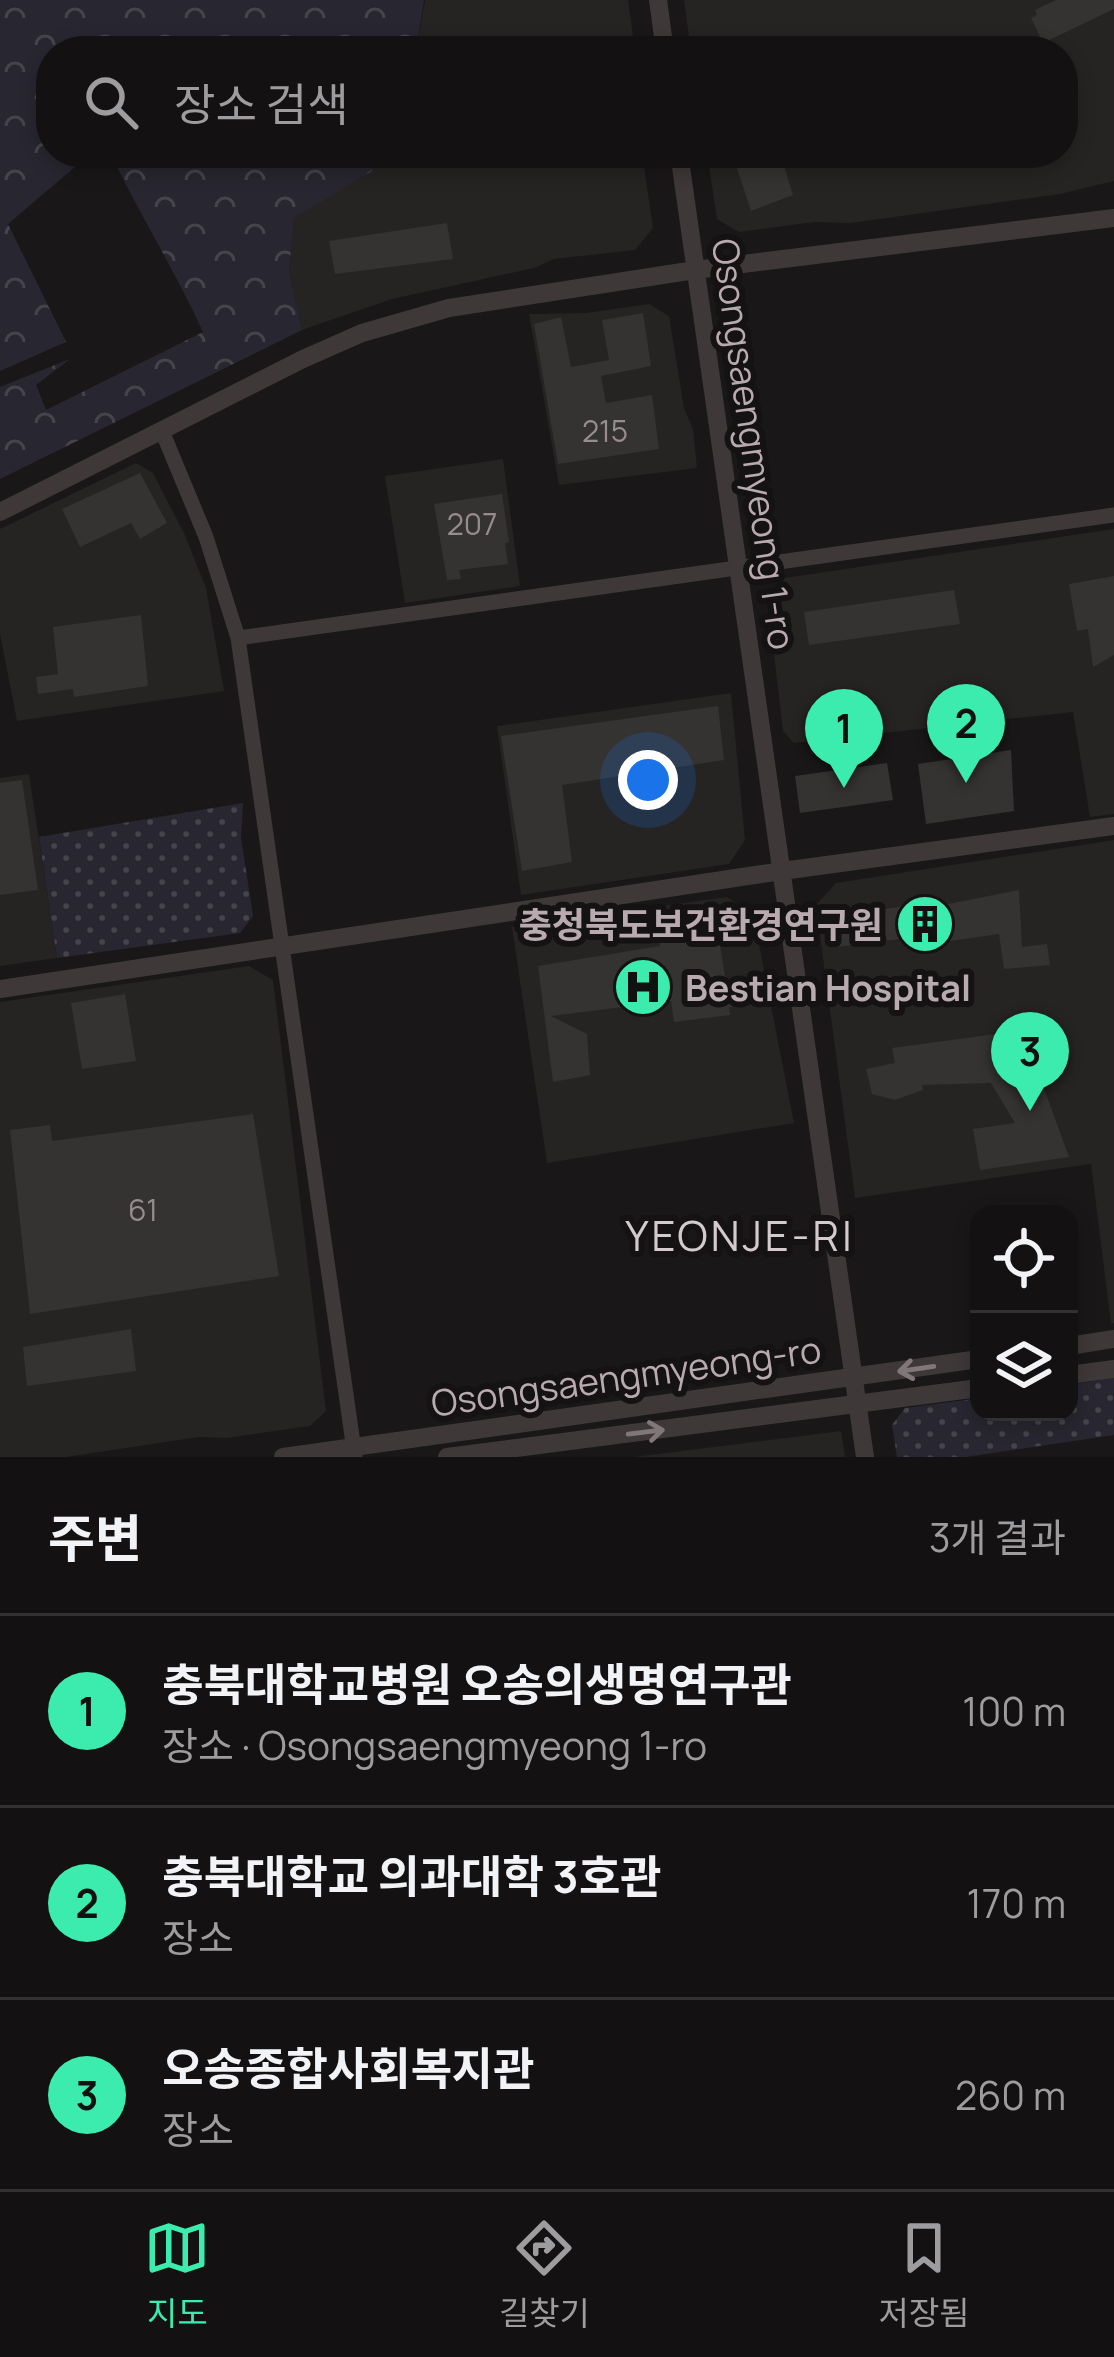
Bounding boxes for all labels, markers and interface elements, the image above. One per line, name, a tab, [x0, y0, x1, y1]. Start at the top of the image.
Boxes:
search box	[36, 36, 1078, 168]
icon: search	[78, 69, 144, 135]
text: 장소 검색	[174, 73, 349, 135]
street label: Osongsaengmyeong 1-ro	[701, 235, 807, 653]
house number: 215	[582, 410, 628, 451]
house number: 207	[447, 503, 497, 544]
pin: 2	[927, 684, 1005, 783]
pin: 1	[805, 689, 883, 788]
your location	[618, 750, 678, 810]
building icon: 충청북도보건환경연구원	[894, 893, 956, 955]
place label: 충청북도보건환경연구원	[519, 900, 883, 949]
hospital icon: Bestian Hospital	[612, 956, 674, 1018]
place label: Bestian Hospital	[685, 963, 971, 1012]
pin: 3	[991, 1012, 1069, 1111]
house number: 61	[128, 1189, 158, 1230]
map controls	[970, 1205, 1078, 1421]
button: locate	[970, 1205, 1078, 1313]
district label: YEONJE-RI	[625, 1206, 855, 1264]
button: layers	[970, 1313, 1078, 1421]
street label: Osongsaengmyeong-ro	[428, 1324, 824, 1428]
one-way arrow	[897, 1358, 936, 1381]
one-way arrow	[626, 1420, 665, 1442]
text: 주변	[48, 1503, 142, 1572]
text: 3개 결과	[929, 1510, 1066, 1564]
text: 충북대학교병원 오송의생명연구관	[162, 1653, 792, 1715]
text: 1	[78, 1684, 96, 1738]
text: 100 m	[962, 1684, 1066, 1738]
text: 장소 · Osongsaengmyeong 1-ro	[162, 1718, 707, 1772]
text: 충북대학교 의과대학 3호관	[162, 1845, 662, 1907]
text: 2	[75, 1876, 99, 1930]
text: 170 m	[967, 1876, 1066, 1930]
text: 장소	[162, 1910, 234, 1964]
text: 오송종합사회복지관	[162, 2037, 535, 2099]
text: 3	[76, 2068, 98, 2122]
text: 260 m	[955, 2068, 1066, 2122]
text: 장소	[162, 2102, 234, 2156]
tab: 지도	[144, 2215, 210, 2335]
tab: 길찾기	[499, 2215, 590, 2335]
tab: 저장됨	[879, 2215, 970, 2335]

